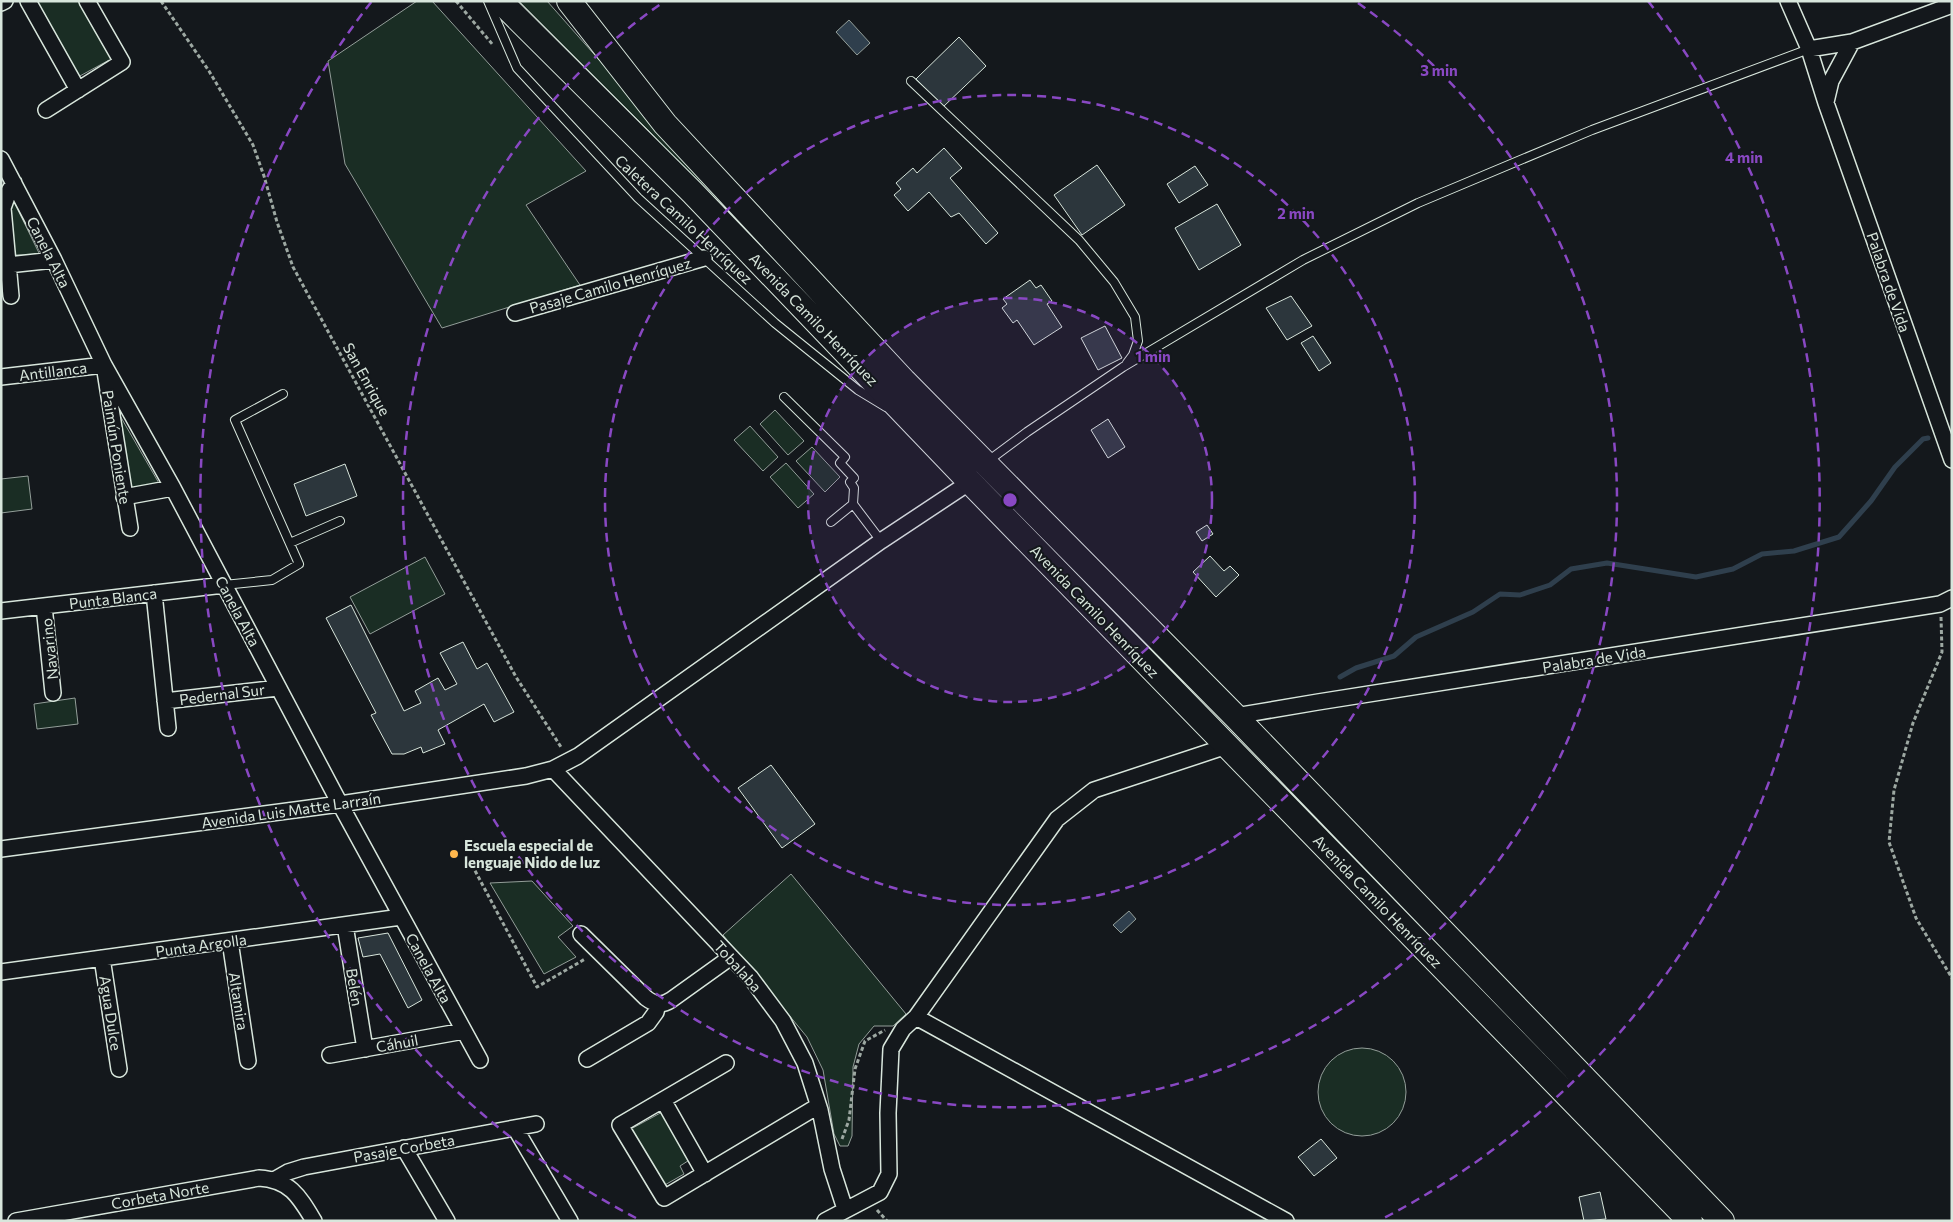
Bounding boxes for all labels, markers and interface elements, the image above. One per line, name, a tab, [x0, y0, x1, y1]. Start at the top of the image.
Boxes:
text: 3 min	[1420, 61, 1458, 79]
text: 4 min	[1725, 148, 1763, 166]
street label: Caletera Camilo Henríquez	[612, 151, 756, 287]
text: 2 min	[1277, 204, 1315, 222]
street label: Canela Alta	[23, 213, 75, 291]
street label: Palabra de Vida	[1863, 230, 1915, 334]
street label: Avenida Camilo Henríquez	[746, 249, 882, 389]
street label: Pasaje Camilo Henríquez	[527, 253, 693, 317]
street label: San Enrique	[340, 339, 394, 419]
text: 1 min	[1135, 347, 1171, 365]
street label: Antillanca	[18, 358, 88, 384]
street label: Paimún Poniente	[99, 389, 135, 505]
centre of rings	[1001, 491, 1019, 509]
street label: Avenida Camilo Henríquez	[1027, 541, 1163, 681]
street label: Canela Alta	[212, 573, 264, 649]
street label: Punta Blanca	[68, 584, 158, 612]
street label: Navarino	[37, 617, 61, 681]
street label: Palabra de Vida	[1541, 642, 1647, 676]
street label: Pedernal Sur	[178, 680, 266, 708]
street label: Avenida Luis Matte Larraín	[200, 788, 382, 832]
street label: Avenida Camilo Henríquez	[1310, 831, 1446, 971]
place label: Escuela especial de lenguaje Nido de luz	[464, 836, 601, 871]
marker: Escuela especial de lenguaje Nido de luz	[448, 848, 460, 860]
street label: Punta Argolla	[154, 930, 248, 960]
street label: Canela Alta	[402, 930, 456, 1006]
street label: Tobalaba	[710, 937, 766, 995]
street label: Belén	[343, 967, 367, 1007]
street label: Altamira	[226, 971, 252, 1031]
street label: Agua Dulce	[96, 974, 126, 1052]
street label: Cáhuil	[374, 1030, 420, 1056]
street label: Pasaje Corbeta	[352, 1130, 456, 1166]
street label: Corbeta Norte	[110, 1178, 210, 1212]

